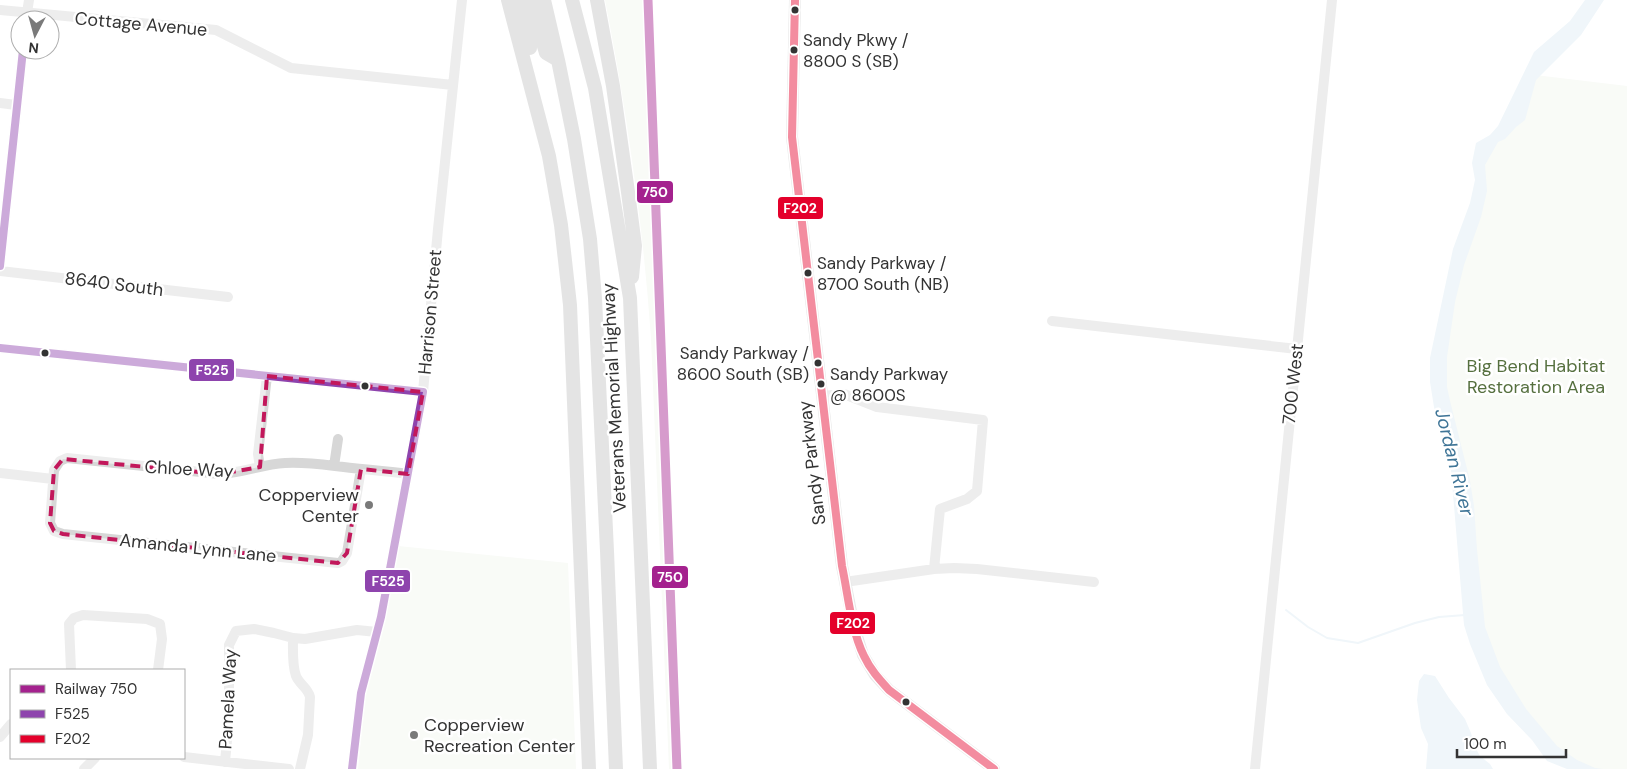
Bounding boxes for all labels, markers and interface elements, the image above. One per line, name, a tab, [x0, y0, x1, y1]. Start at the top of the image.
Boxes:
unlabelled marker	[790, 5, 800, 15]
street label: Cottage Avenue	[74, 6, 208, 42]
north arrow	[10, 10, 60, 60]
place label: Sandy Pkwy / 8800 S (SB)	[803, 29, 909, 72]
text: N	[28, 38, 40, 57]
marker: Sandy Pkwy / 8800 S (SB)	[789, 45, 799, 55]
line badge: 750	[636, 180, 674, 204]
text: 750	[642, 183, 668, 201]
line badge: F202	[777, 196, 824, 220]
text: F202	[783, 199, 817, 217]
street label: Harrison Street	[413, 248, 447, 376]
place label: Sandy Parkway / 8700 South (NB)	[817, 252, 949, 295]
street label: 8640 South	[63, 266, 165, 302]
marker: Sandy Parkway / 8700 South (NB)	[803, 268, 813, 278]
street label: Veterans Memorial Highway	[596, 283, 632, 513]
place label: Sandy Parkway / 8600 South (SB)	[677, 342, 809, 385]
street label: 700 West	[1277, 342, 1309, 426]
unlabelled marker	[40, 348, 50, 358]
park label: Big Bend Habitat Restoration Area	[1467, 354, 1605, 399]
line badge: F525	[188, 358, 235, 382]
marker: Sandy Parkway / 8600 South (SB)	[813, 358, 823, 368]
text: F525	[195, 361, 229, 379]
place label: Sandy Parkway @ 8600S	[830, 363, 949, 406]
marker: Sandy Parkway @ 8600S	[816, 379, 826, 389]
unlabelled marker	[360, 381, 370, 391]
street label: Sandy Parkway	[792, 399, 832, 527]
water label: Jordan River	[1429, 406, 1480, 519]
street label: Chloe Way	[144, 455, 234, 483]
place label: Copperview Center	[259, 483, 359, 528]
marker: Copperview Center	[363, 499, 375, 511]
street label: Amanda Lynn Lane	[118, 528, 278, 568]
line badge: 750	[651, 565, 689, 589]
text: 750	[657, 568, 683, 586]
line badge: F525	[364, 569, 411, 593]
text: F525	[371, 572, 405, 590]
line badge: F202	[829, 611, 876, 635]
text: F202	[836, 614, 870, 632]
street label: Pamela Way	[213, 648, 243, 750]
legend	[10, 669, 185, 759]
text: Railway 750	[55, 679, 137, 699]
unlabelled marker	[901, 697, 911, 707]
text: F525	[55, 704, 90, 724]
place label: Copperview Recreation Center	[424, 713, 575, 758]
scale bar	[1457, 726, 1566, 758]
text: F202	[55, 729, 90, 749]
marker: Copperview Recreation Center	[408, 729, 420, 741]
text: 100 m	[1464, 734, 1507, 754]

